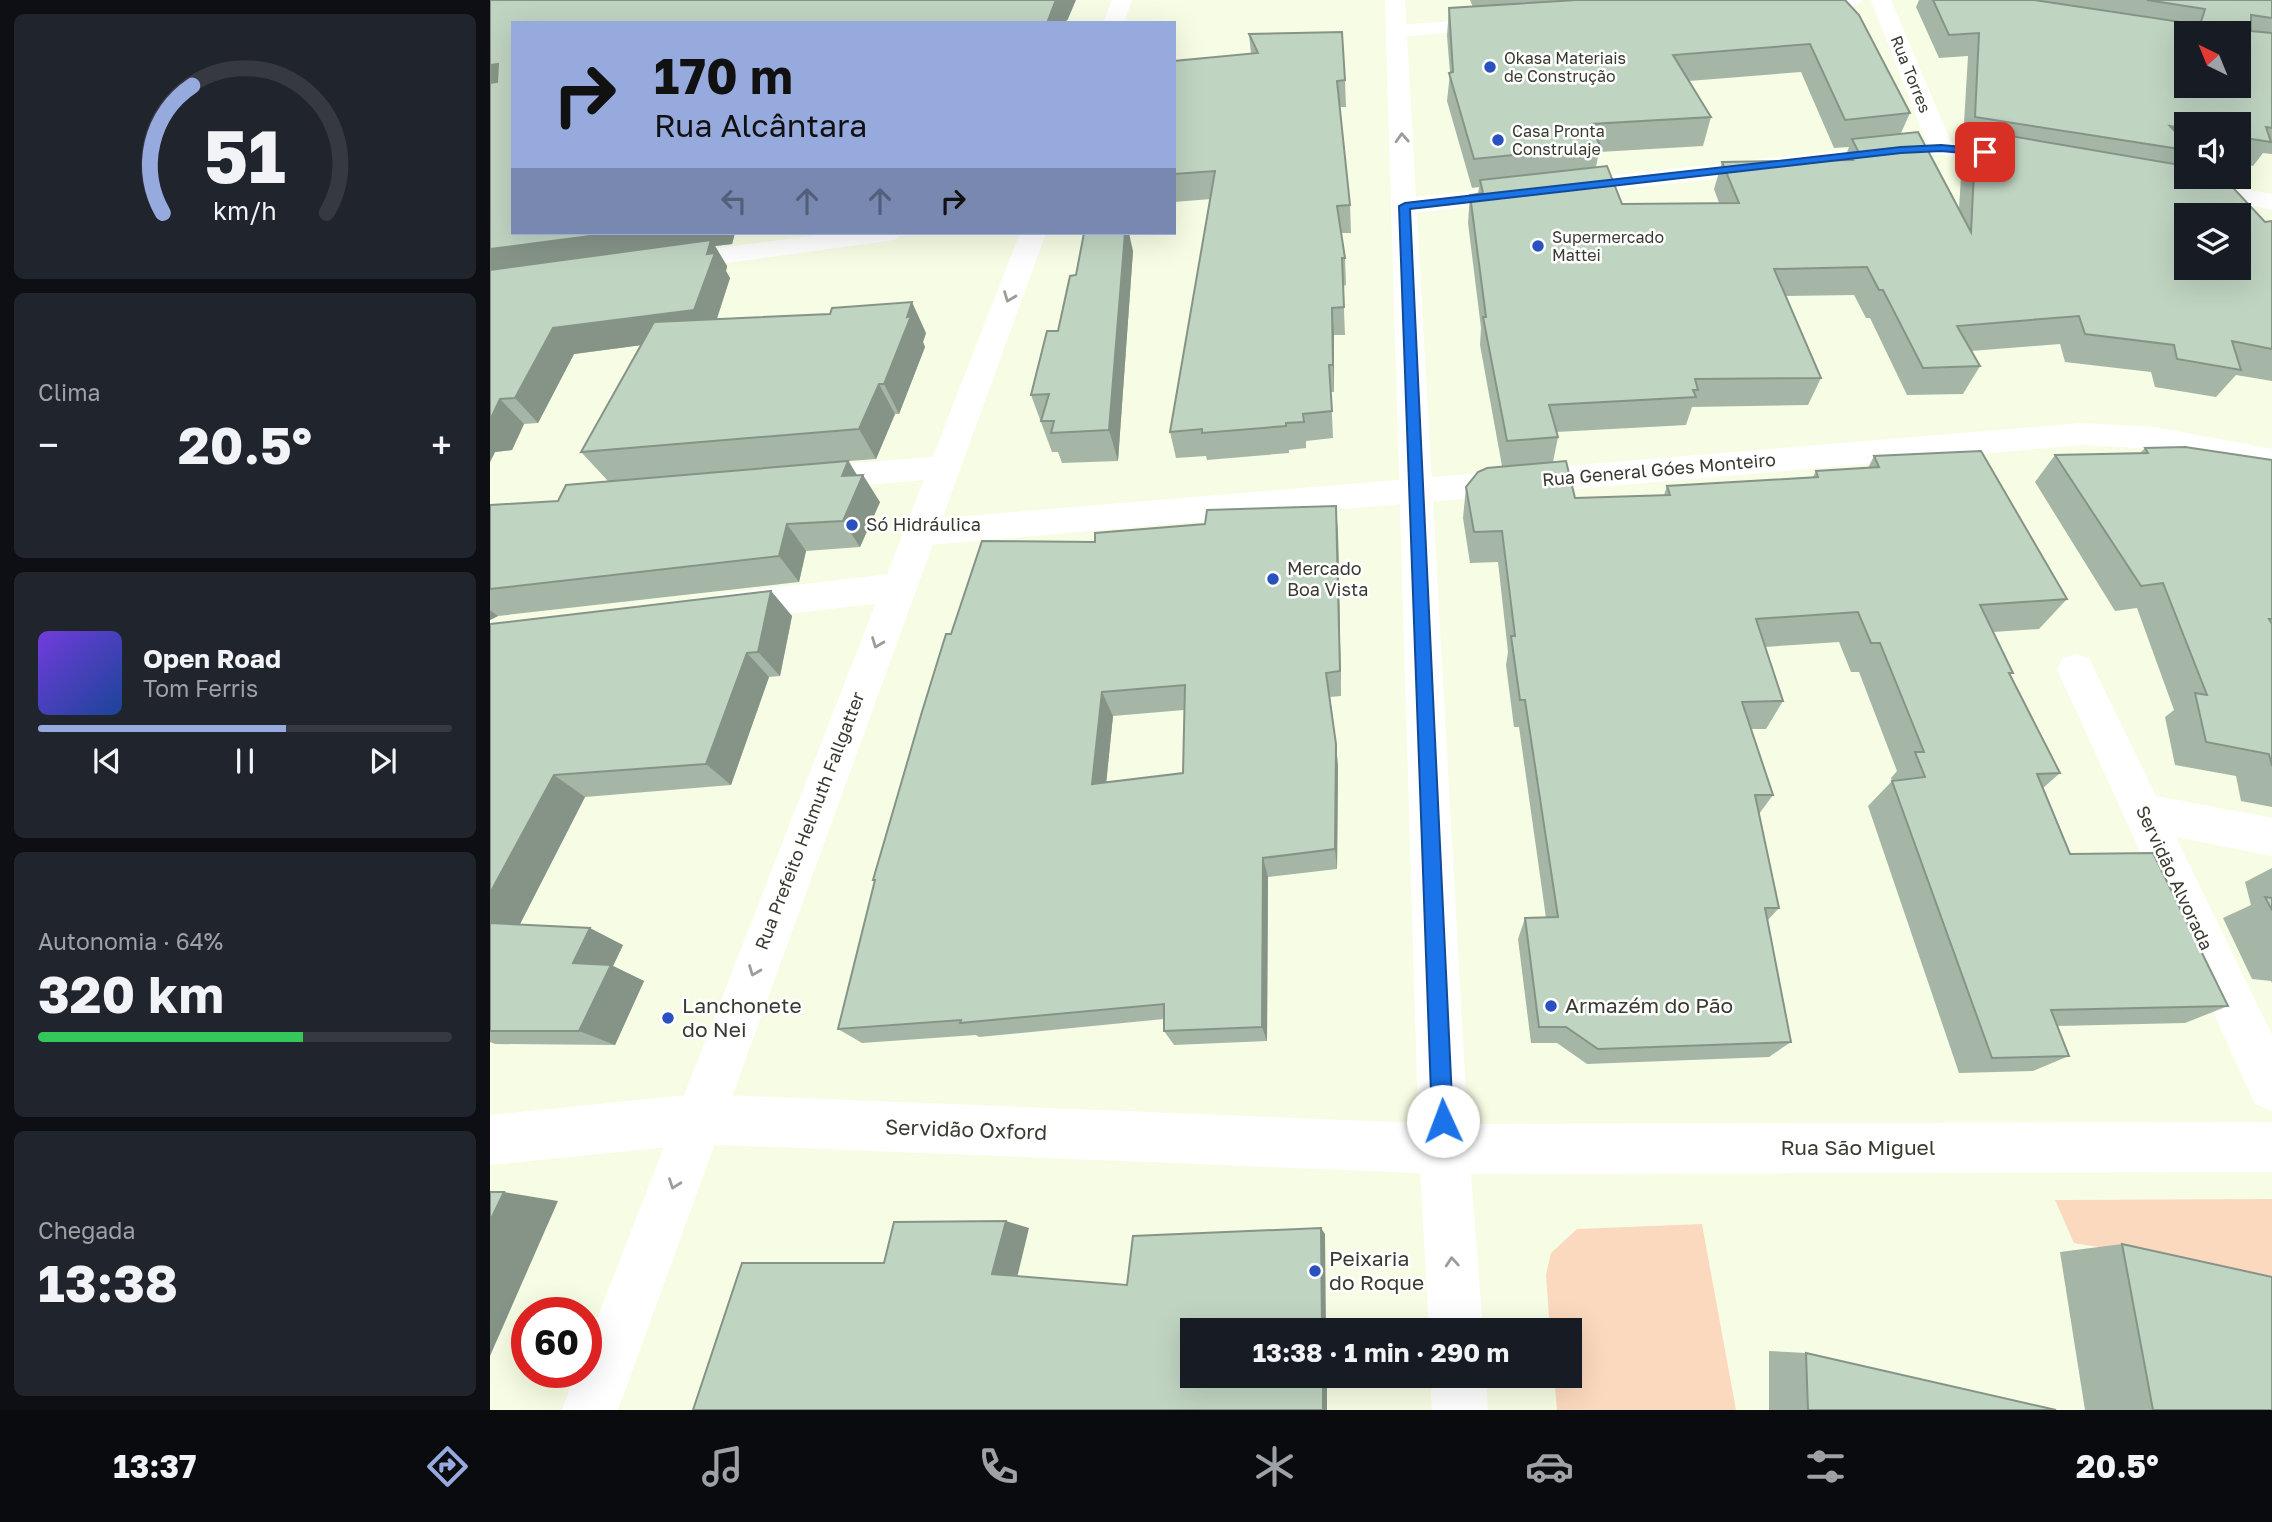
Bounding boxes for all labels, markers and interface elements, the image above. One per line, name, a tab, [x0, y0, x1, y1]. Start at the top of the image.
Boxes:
north arrow	[2174, 21, 2250, 98]
map controls	[2174, 21, 2251, 280]
street label: Rua Torres	[1886, 32, 1936, 116]
text: 170 m	[654, 46, 793, 105]
place label: Okasa Materiais de Construção	[1504, 48, 1626, 86]
icon: right	[539, 49, 630, 140]
marker: Okasa Materiais de Construção	[1482, 59, 1498, 75]
text: Rua Alcântara	[654, 106, 867, 144]
text: 51	[204, 112, 286, 199]
button: sound	[2174, 112, 2251, 189]
place label: Casa Pronta Construlaje	[1512, 121, 1605, 159]
pin	[1955, 122, 2015, 182]
one-way arrow	[1394, 132, 1409, 143]
marker: Casa Pronta Construlaje	[1490, 132, 1506, 148]
icon: arrive	[1966, 133, 2004, 171]
icon: left	[715, 182, 753, 220]
icon: ahead	[788, 182, 826, 220]
icon: ahead	[861, 182, 899, 220]
icon: right	[934, 182, 972, 220]
text: km/h	[213, 194, 277, 225]
button: layers	[2174, 203, 2251, 280]
place label: Supermercado Mattei	[1552, 227, 1664, 265]
marker: Supermercado Mattei	[1530, 238, 1546, 254]
one-way arrow	[1003, 290, 1017, 302]
text: Clima	[38, 378, 101, 406]
text: 20.5°	[178, 413, 312, 475]
text: −	[38, 422, 59, 467]
text: +	[431, 422, 452, 467]
street label: Rua General Góes Monteiro	[1541, 448, 1777, 490]
place label: Só Hidráulica	[866, 513, 981, 535]
marker: Só Hidráulica	[844, 517, 860, 533]
place label: Mercado Boa Vista	[1287, 557, 1368, 600]
marker: Mercado Boa Vista	[1265, 571, 1281, 587]
one-way arrow	[871, 636, 885, 649]
text: Open Road	[143, 643, 281, 674]
text: Tom Ferris	[143, 674, 258, 702]
street label: Rua Prefeito Helmuth Fallgatter	[750, 689, 869, 953]
icon: previous	[88, 742, 126, 780]
icon: pause	[226, 742, 264, 780]
icon: next	[364, 742, 402, 780]
street label: Servidão Alvorada	[2132, 802, 2218, 953]
text: Autonomia · 64%	[38, 927, 223, 955]
text: 320 km	[38, 962, 224, 1024]
one-way arrow	[748, 964, 762, 976]
place label: Lanchonete do Nei	[682, 992, 802, 1042]
place label: Armazém do Pão	[1565, 992, 1733, 1018]
marker: Armazém do Pão	[1543, 998, 1559, 1014]
marker: Lanchonete do Nei	[660, 1010, 676, 1026]
position arrow	[1406, 1084, 1480, 1158]
street label: Servidão Oxford	[884, 1113, 1048, 1145]
street label: Rua São Miguel	[1780, 1134, 1936, 1160]
one-way arrow	[669, 1177, 683, 1189]
text: Chegada	[38, 1216, 135, 1244]
place label: Peixaria do Roque	[1329, 1245, 1424, 1295]
text: 13:38	[38, 1251, 178, 1313]
one-way arrow	[1445, 1256, 1460, 1267]
marker: Peixaria do Roque	[1307, 1263, 1323, 1279]
speed limit sign: 60	[511, 1297, 602, 1388]
text: 13:38 · 1 min · 290 m	[1253, 1337, 1509, 1368]
icon: directions	[423, 1442, 472, 1491]
icon: music	[698, 1442, 747, 1491]
icon: phone	[974, 1442, 1023, 1491]
icon: climate	[1250, 1442, 1299, 1491]
icon: car	[1525, 1442, 1574, 1491]
icon: filters	[1801, 1442, 1850, 1491]
text: 13:37	[113, 1447, 196, 1485]
text: 20.5°	[2076, 1447, 2159, 1485]

